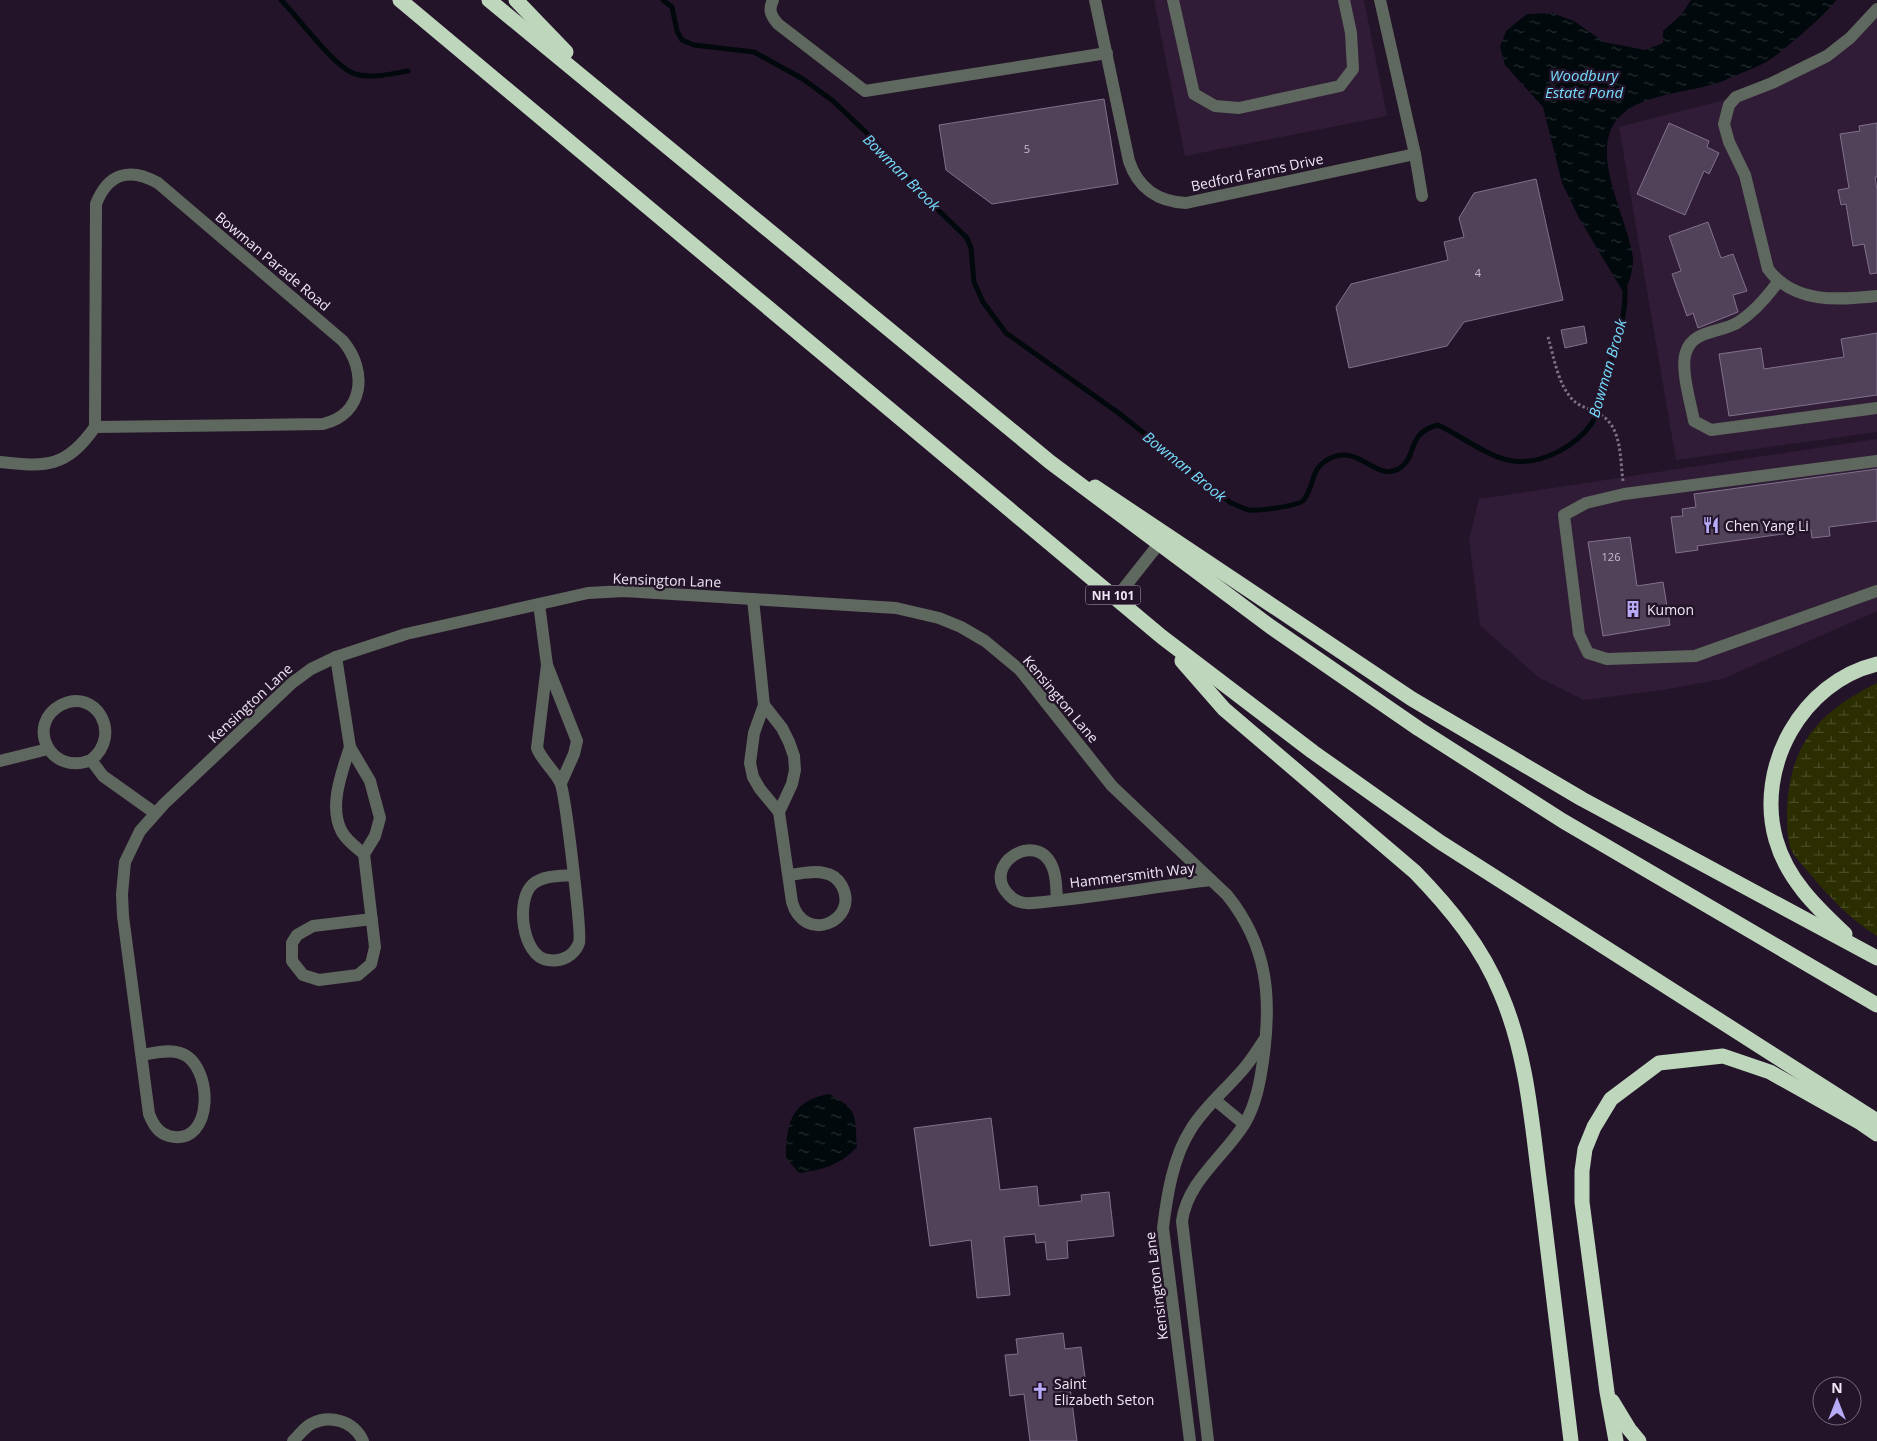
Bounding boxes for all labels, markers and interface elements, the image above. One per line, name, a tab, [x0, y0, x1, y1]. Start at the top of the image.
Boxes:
water label: Woodbury Estate Pond	[1545, 65, 1623, 102]
water label: Bowman Brook	[859, 129, 945, 215]
house number: 5	[1024, 141, 1030, 156]
street label: Bedford Farms Drive	[1189, 149, 1325, 195]
street label: Bowman Parade Road	[212, 207, 334, 315]
house number: 4	[1475, 265, 1482, 280]
water label: Bowman Brook	[1583, 316, 1631, 420]
water label: Bowman Brook	[1139, 426, 1231, 506]
restaurant icon: Chen Yang Li	[1701, 515, 1721, 535]
place label: Chen Yang Li	[1725, 516, 1809, 535]
house number: 126	[1602, 549, 1620, 564]
street label: Kensington Lane	[612, 569, 722, 591]
road number: NH 101	[1086, 586, 1140, 604]
building icon: Kumon	[1623, 599, 1643, 619]
place label: Kumon	[1647, 600, 1694, 619]
street label: Kensington Lane	[1019, 651, 1103, 747]
street label: Kensington Lane	[204, 659, 296, 747]
street label: Hammersmith Way	[1068, 858, 1197, 892]
street label: Kensington Lane	[1140, 1231, 1172, 1341]
place label: Saint Elizabeth Seton	[1054, 1374, 1154, 1409]
north arrow	[1812, 1376, 1862, 1426]
text: N	[1831, 1378, 1843, 1397]
church icon: Saint Elizabeth Seton	[1030, 1381, 1050, 1401]

